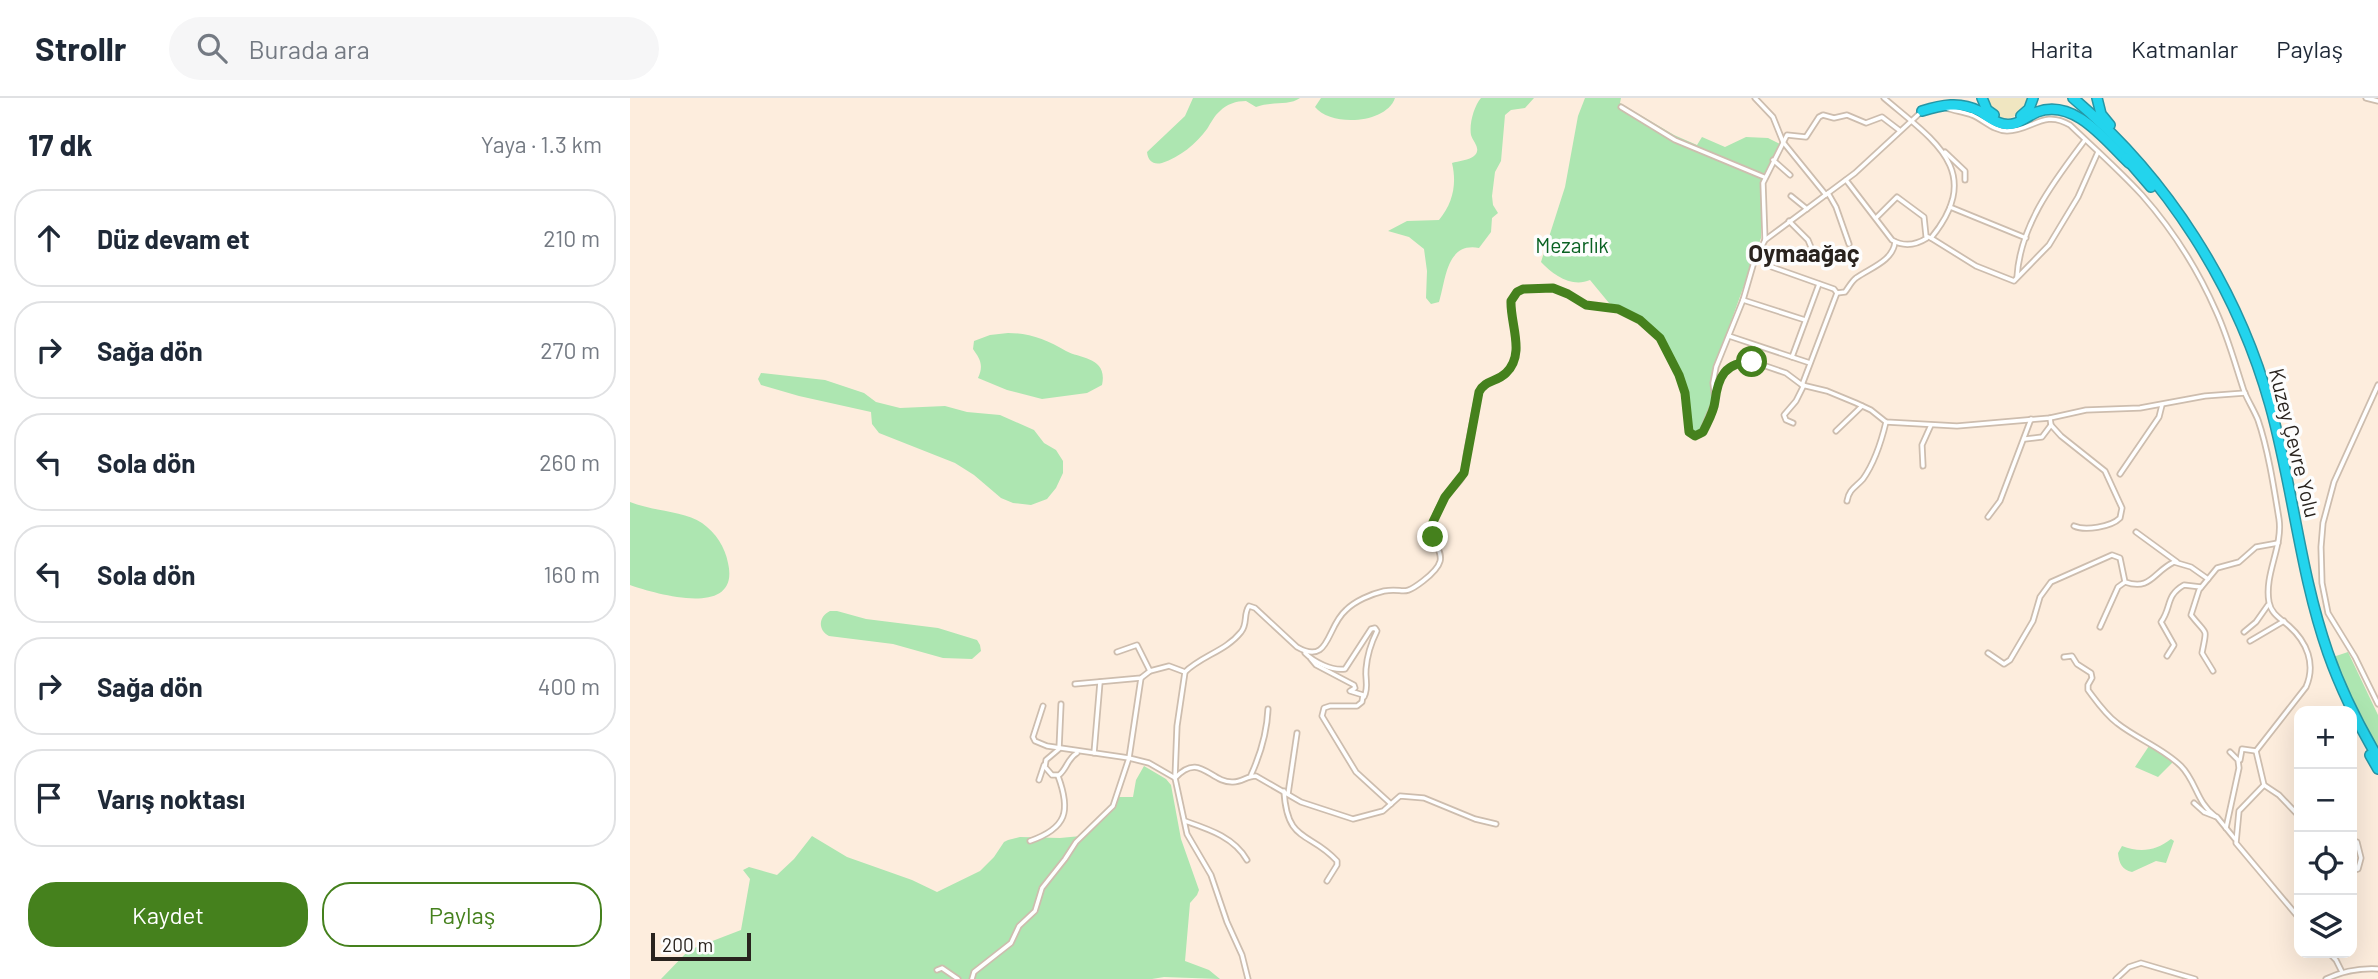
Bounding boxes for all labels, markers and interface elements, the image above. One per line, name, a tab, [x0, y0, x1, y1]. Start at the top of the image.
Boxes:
search box	[169, 17, 659, 80]
text: Strollr	[35, 28, 127, 68]
icon: search	[193, 29, 231, 67]
text: Burada ara	[249, 33, 370, 64]
text: Harita	[2030, 34, 2093, 63]
text: Katmanlar	[2131, 34, 2238, 63]
text: Paylaş	[2276, 34, 2343, 63]
text: 17 dk	[28, 126, 92, 162]
text: Yaya · 1.3 km	[481, 130, 602, 158]
icon: ahead	[30, 219, 68, 257]
text: Düz devam et	[97, 223, 250, 254]
text: 210 m	[543, 224, 600, 252]
park label: Mezarlık	[1535, 232, 1609, 257]
district label: Oymaağaç	[1748, 238, 1860, 267]
icon: right	[30, 331, 68, 369]
text: Sağa dön	[97, 335, 203, 366]
text: 270 m	[540, 336, 600, 364]
route start	[1736, 346, 1767, 377]
street label: Kuzey Çevre Yolu	[2265, 365, 2326, 520]
icon: left	[30, 443, 68, 481]
text: Sola dön	[97, 447, 195, 478]
text: 260 m	[539, 448, 600, 476]
route end	[1417, 521, 1448, 552]
icon: left	[30, 555, 68, 593]
text: Sola dön	[97, 559, 195, 590]
text: 160 m	[543, 560, 600, 588]
icon: right	[30, 667, 68, 705]
text: Sağa dön	[97, 671, 203, 702]
text: 400 m	[538, 672, 600, 700]
map controls	[2294, 706, 2357, 958]
button: +	[2294, 706, 2357, 769]
button: −	[2294, 769, 2357, 832]
icon: arrive	[30, 779, 68, 817]
text: Varış noktası	[97, 783, 245, 814]
button: locate	[2294, 832, 2357, 895]
button: Kaydet	[28, 882, 308, 947]
button: Paylaş	[322, 882, 602, 947]
button: layers	[2294, 895, 2357, 958]
scale bar	[651, 930, 751, 962]
text: 200 m	[662, 933, 713, 956]

